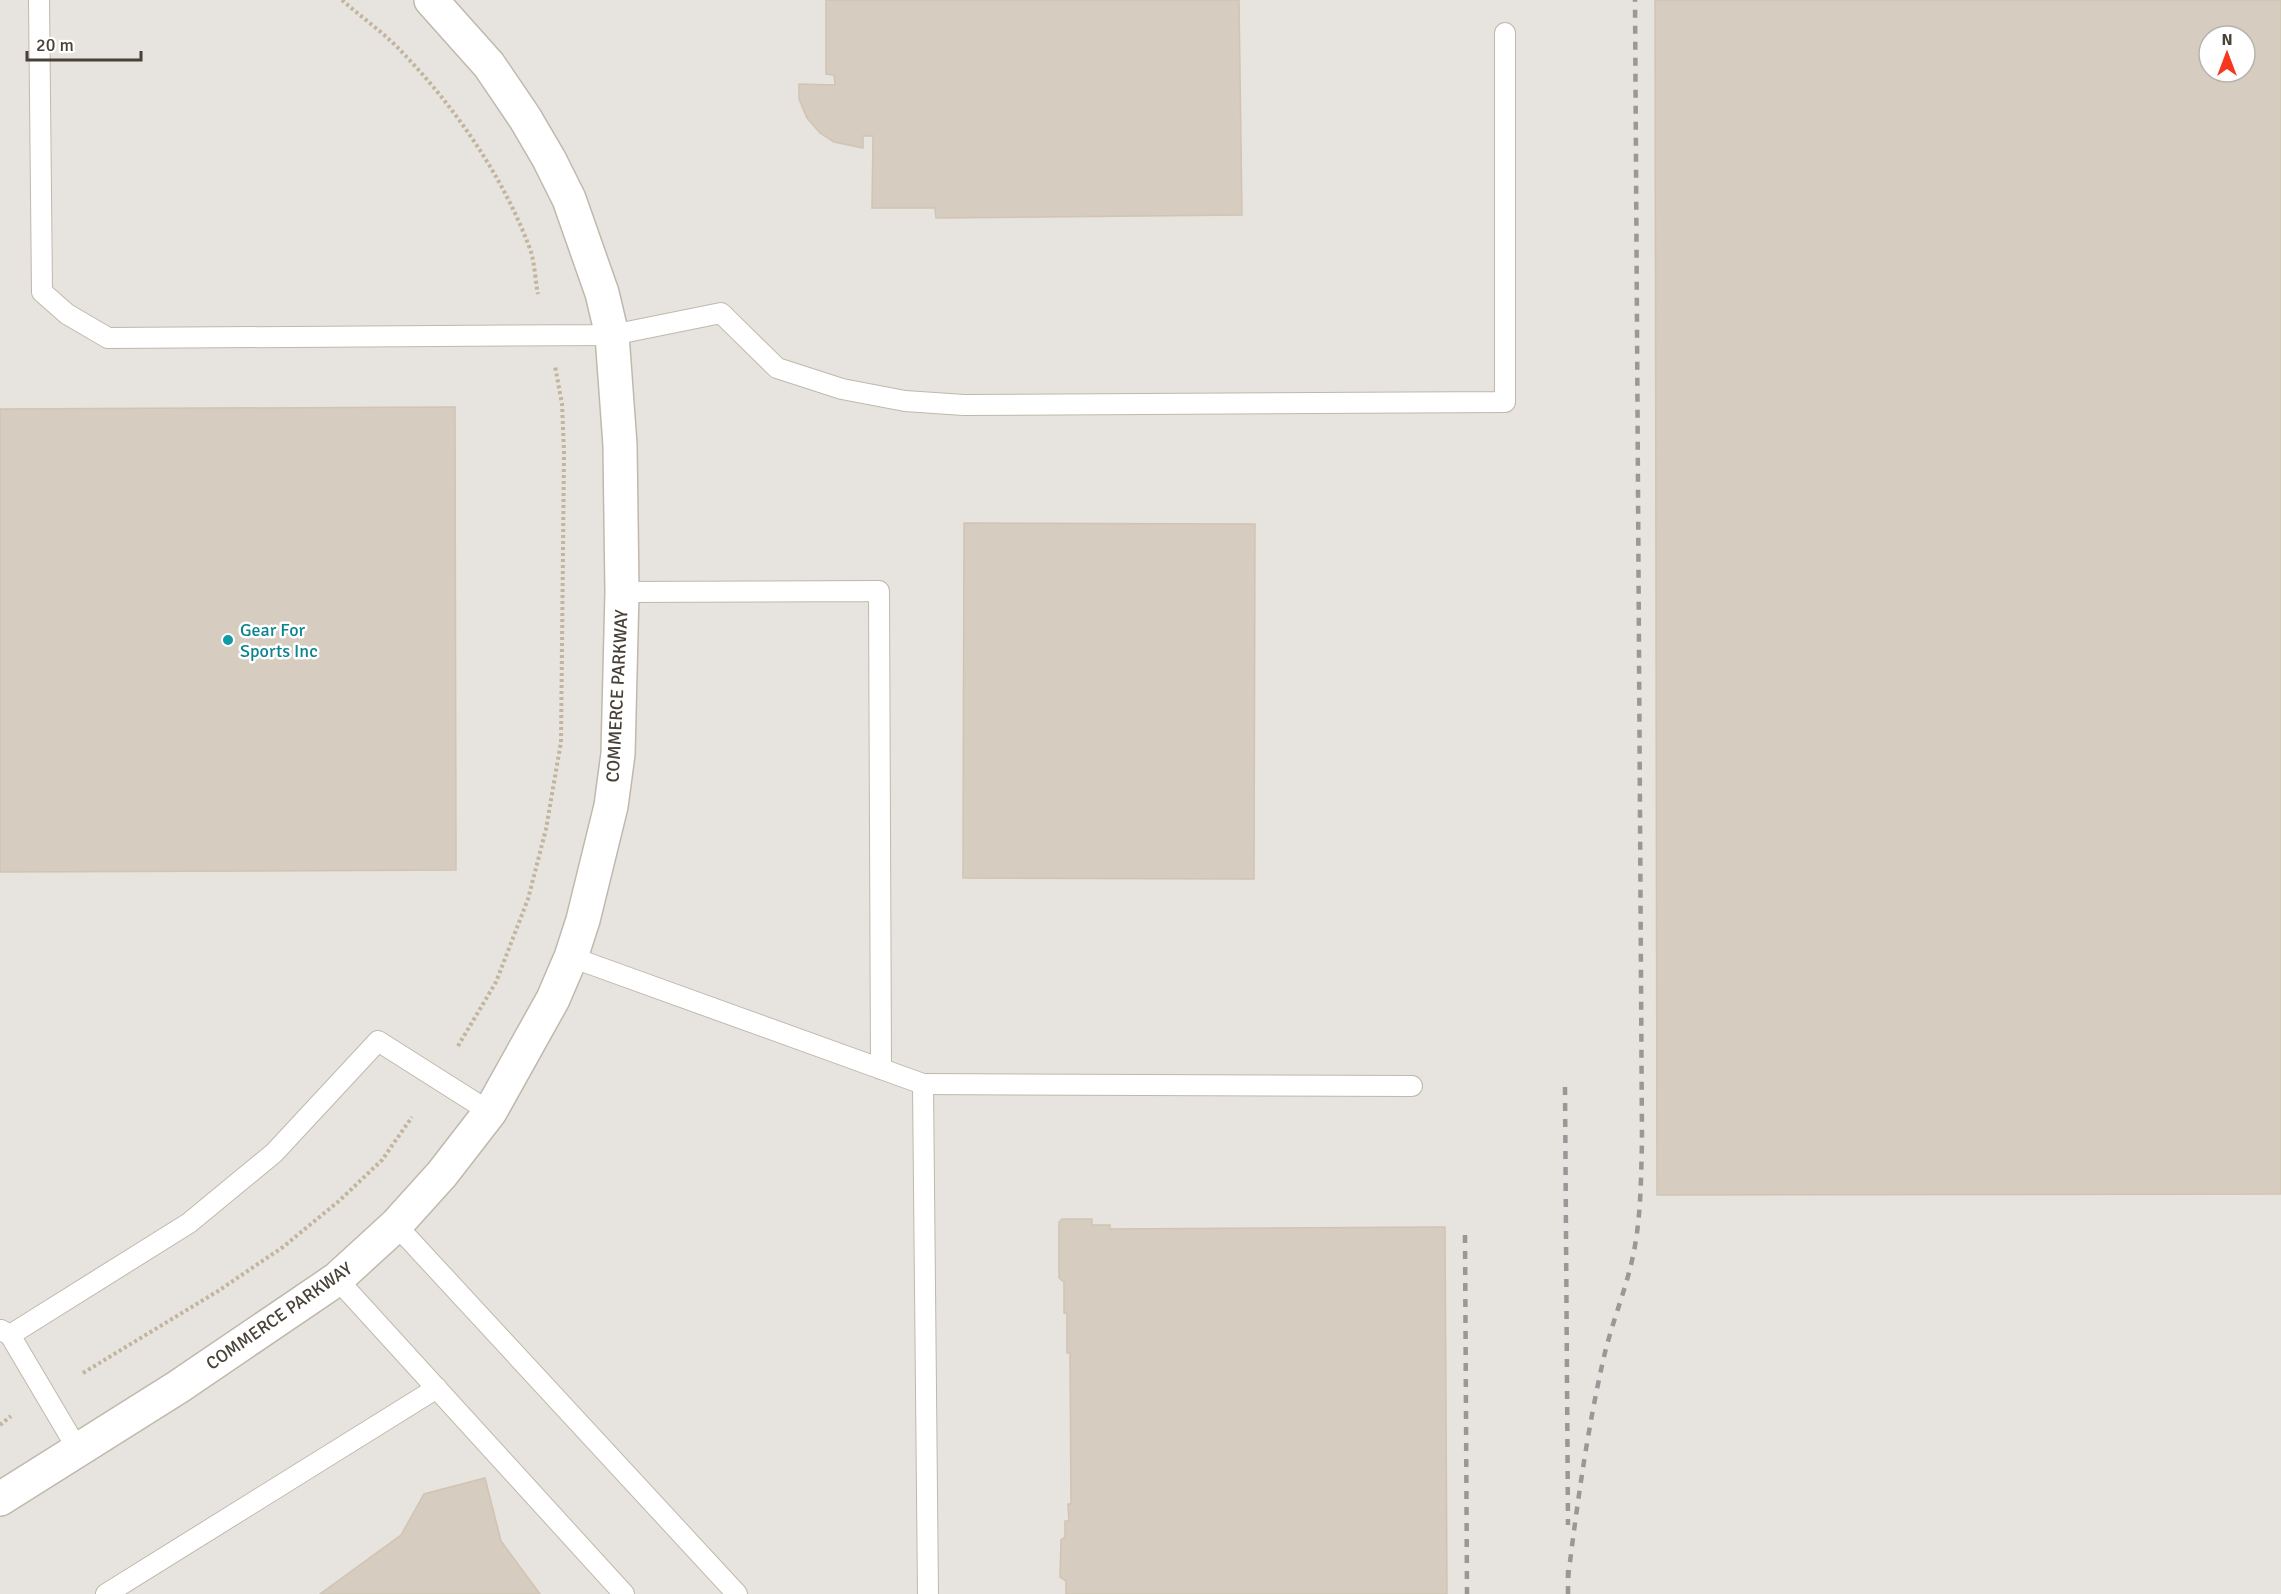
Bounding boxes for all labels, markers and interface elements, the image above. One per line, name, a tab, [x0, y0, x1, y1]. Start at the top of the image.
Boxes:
scale bar	[27, 24, 141, 62]
north arrow	[2197, 24, 2257, 84]
text: N	[2221, 30, 2233, 50]
text: 20 m	[36, 34, 74, 56]
street label: COMMERCE PARKWAY	[601, 609, 633, 783]
place label: Gear For Sports Inc	[240, 619, 318, 662]
marker: Gear For Sports Inc	[221, 633, 235, 647]
street label: COMMERCE PARKWAY	[202, 1257, 356, 1375]

